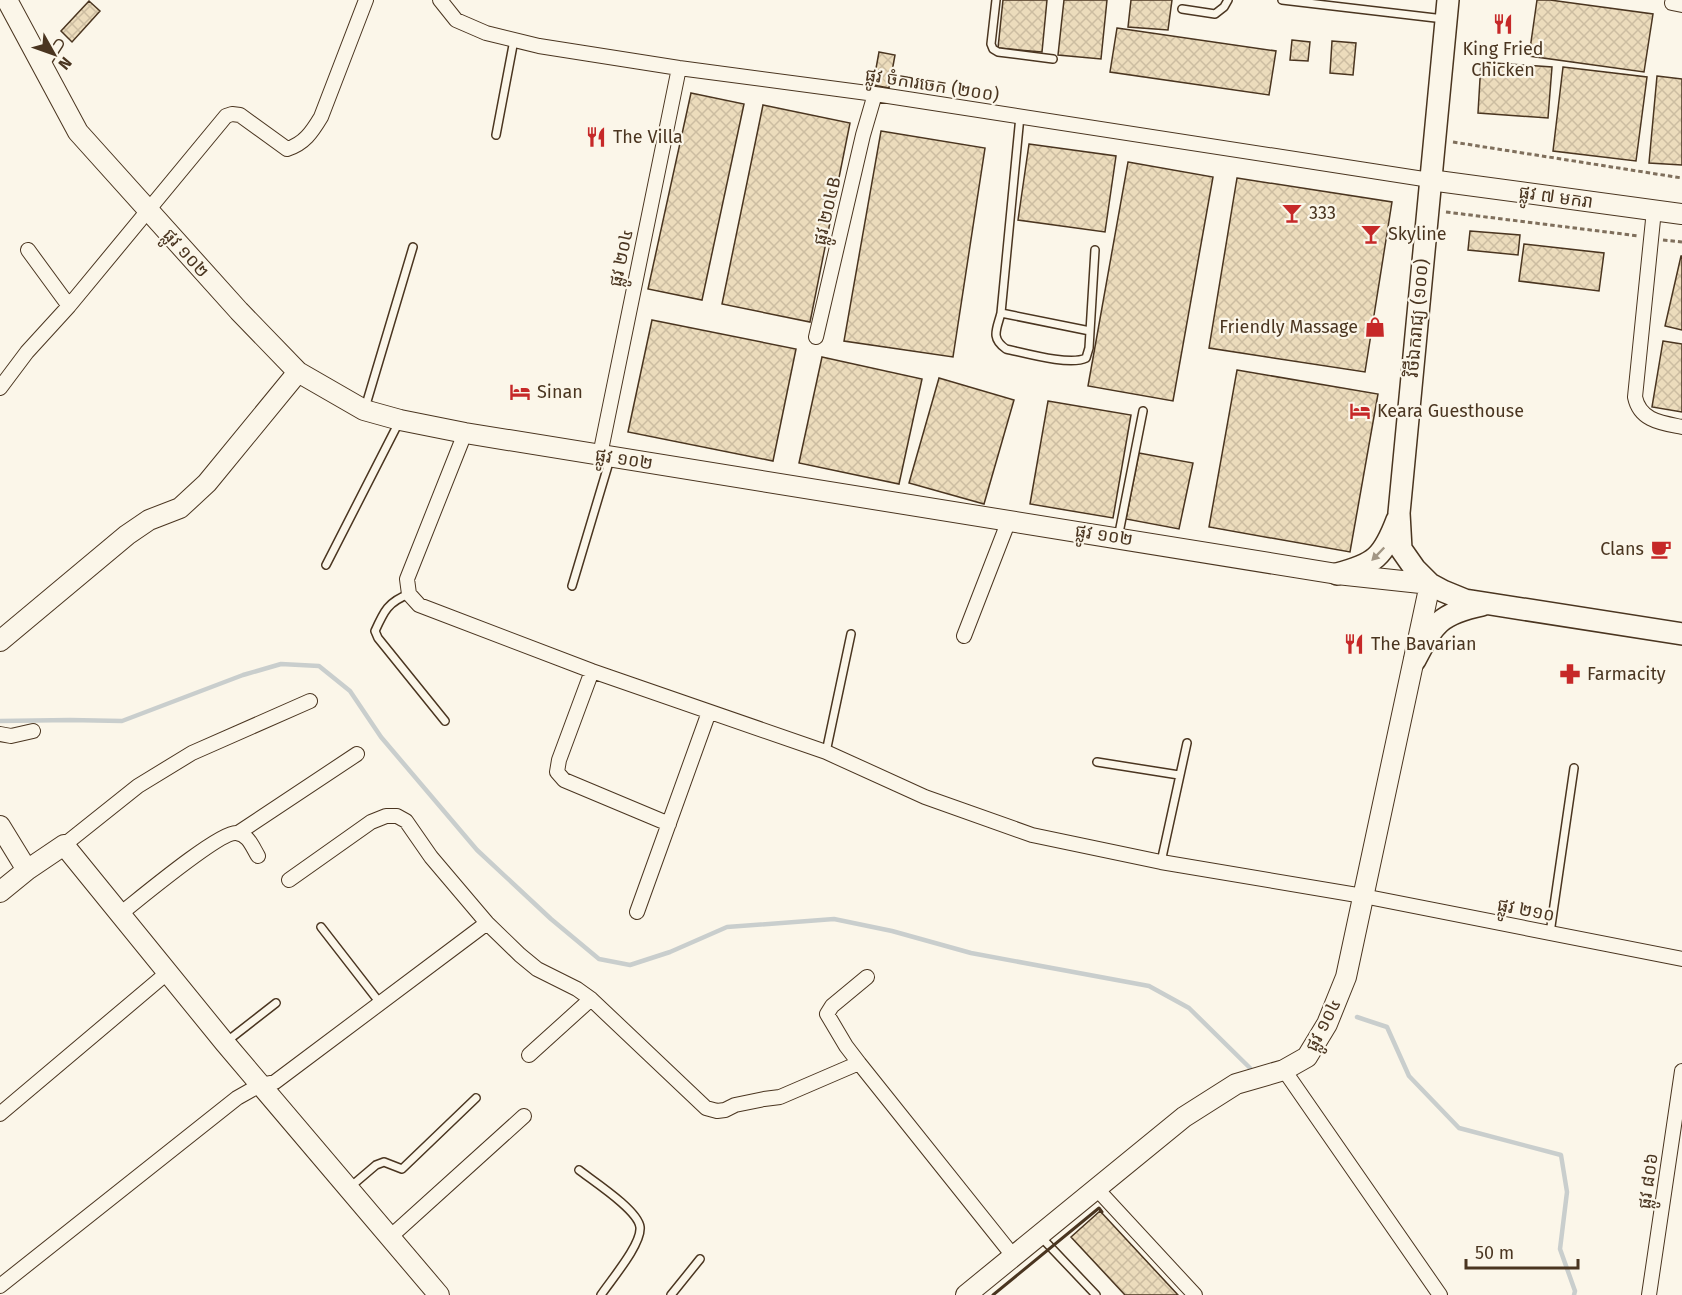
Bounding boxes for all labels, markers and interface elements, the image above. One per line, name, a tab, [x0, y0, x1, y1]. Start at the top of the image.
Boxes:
restaurant icon: King Fried Chicken	[1491, 12, 1515, 36]
north arrow	[24, 24, 84, 84]
place label: King Fried Chicken	[1462, 38, 1544, 81]
text: N	[54, 53, 76, 73]
street label: ផ្លូវ ចំការចេក (២០០)	[863, 64, 1001, 112]
restaurant icon: The Villa	[584, 125, 608, 149]
place label: The Villa	[613, 126, 683, 148]
street label: ផ្លូវ ២០៤B	[808, 175, 851, 248]
street label: ផ្លូវ ៧ មករា	[1517, 181, 1595, 218]
bar icon: 333	[1280, 201, 1304, 225]
place label: 333	[1309, 202, 1336, 224]
bar icon: Skyline	[1359, 222, 1383, 246]
place label: Skyline	[1388, 223, 1447, 245]
street label: ផ្លូវ ១០២	[154, 224, 214, 286]
street label: ផ្លូវ ២០៤	[604, 227, 643, 290]
street label: វិថីឯករាជ្យ (១០០)	[1400, 258, 1433, 379]
shop icon: Friendly Massage	[1363, 315, 1387, 339]
place label: Friendly Massage	[1219, 316, 1358, 338]
hotel icon: Sinan	[508, 380, 532, 404]
place label: Sinan	[537, 381, 583, 403]
hotel icon: Keara Guesthouse	[1348, 399, 1372, 423]
place label: Keara Guesthouse	[1377, 400, 1524, 422]
street label: ផ្លូវ ១០២	[593, 444, 655, 480]
street label: ផ្លូវ ១០២	[1073, 520, 1135, 556]
cafe icon: Clans	[1649, 537, 1673, 561]
place label: Clans	[1600, 538, 1644, 560]
one-way arrow	[1371, 547, 1385, 562]
restaurant icon: The Bavarian	[1342, 632, 1366, 656]
place label: The Bavarian	[1371, 633, 1477, 655]
pharmacy icon: Farmacity	[1558, 662, 1582, 686]
place label: Farmacity	[1587, 663, 1666, 685]
street label: ផ្លូវ ២១០	[1494, 894, 1557, 932]
street label: ផ្លូវ ១០៤	[1300, 995, 1350, 1058]
street label: ផ្លូវ ៨០៦	[1633, 1152, 1668, 1211]
scale bar	[1466, 1232, 1578, 1270]
text: 50 m	[1475, 1242, 1514, 1264]

